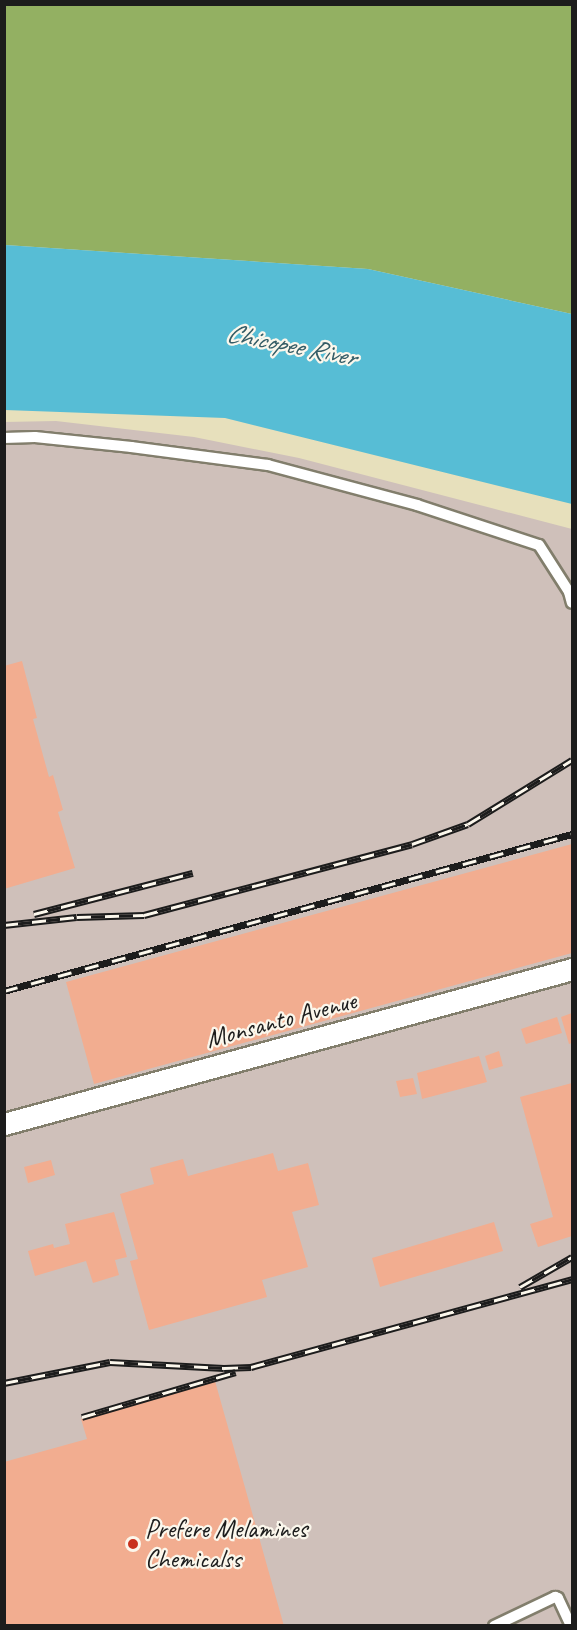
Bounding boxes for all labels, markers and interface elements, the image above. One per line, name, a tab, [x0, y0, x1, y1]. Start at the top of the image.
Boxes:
water label: Chicopee River	[224, 317, 358, 373]
street label: Monsanto Avenue	[202, 985, 360, 1055]
place label: Prefere Melamines Chemicalss	[145, 1513, 307, 1574]
marker: Prefere Melamines Chemicalss	[126, 1537, 140, 1551]

